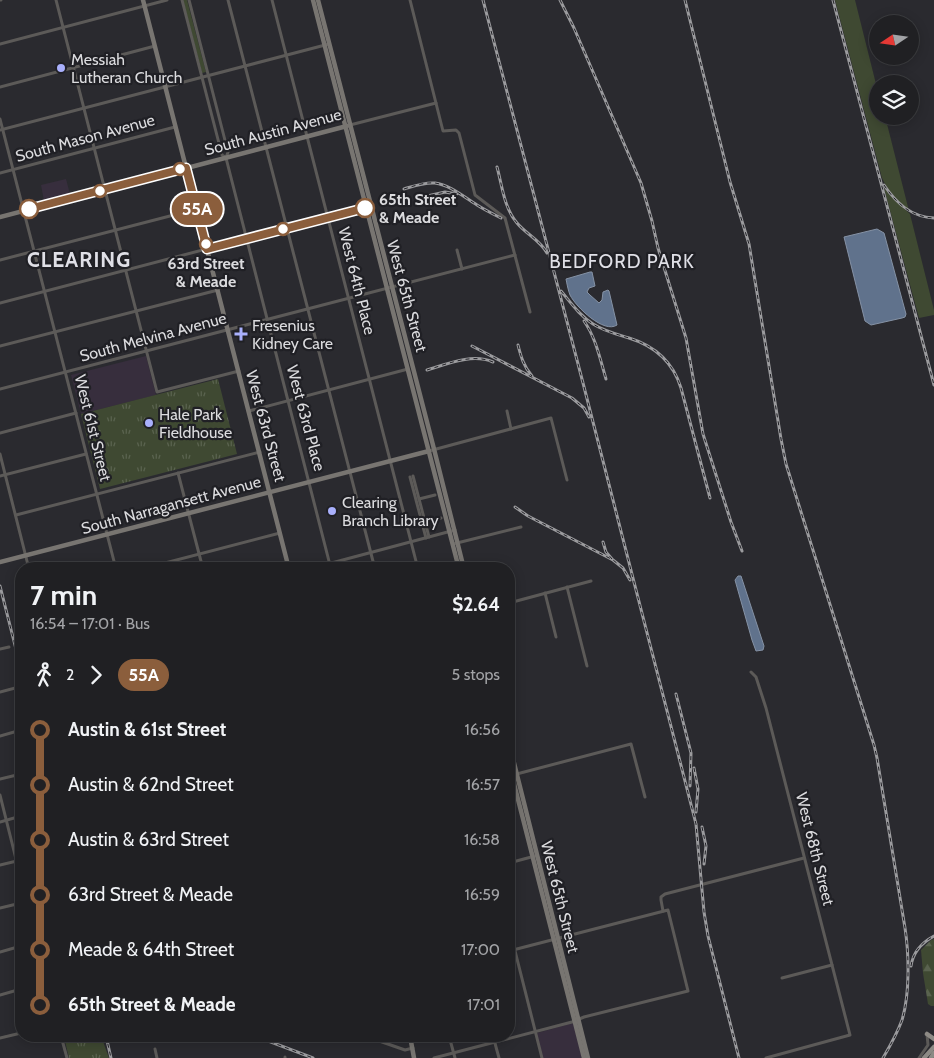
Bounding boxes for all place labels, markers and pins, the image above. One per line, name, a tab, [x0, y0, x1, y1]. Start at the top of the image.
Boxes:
place label: Messiah Lutheran Church	[71, 50, 182, 87]
marker: Messiah Lutheran Church	[55, 62, 67, 74]
unlabelled marker	[173, 162, 187, 176]
unlabelled marker	[93, 184, 107, 198]
place label: 65th Street & Meade	[379, 190, 457, 227]
marker: 65th Street & Meade	[355, 198, 375, 218]
unlabelled marker	[19, 199, 39, 219]
unlabelled marker	[276, 222, 290, 236]
marker: 63rd Street & Meade	[199, 237, 213, 251]
place label: 63rd Street & Meade	[167, 254, 245, 291]
place label: Fresenius Kidney Care	[252, 316, 333, 353]
marker: Fresenius Kidney Care	[234, 327, 248, 341]
place label: Hale Park Fieldhouse	[159, 405, 232, 442]
marker: Hale Park Fieldhouse	[143, 417, 155, 429]
place label: Clearing Branch Library	[342, 493, 439, 530]
marker: Clearing Branch Library	[326, 505, 338, 517]

